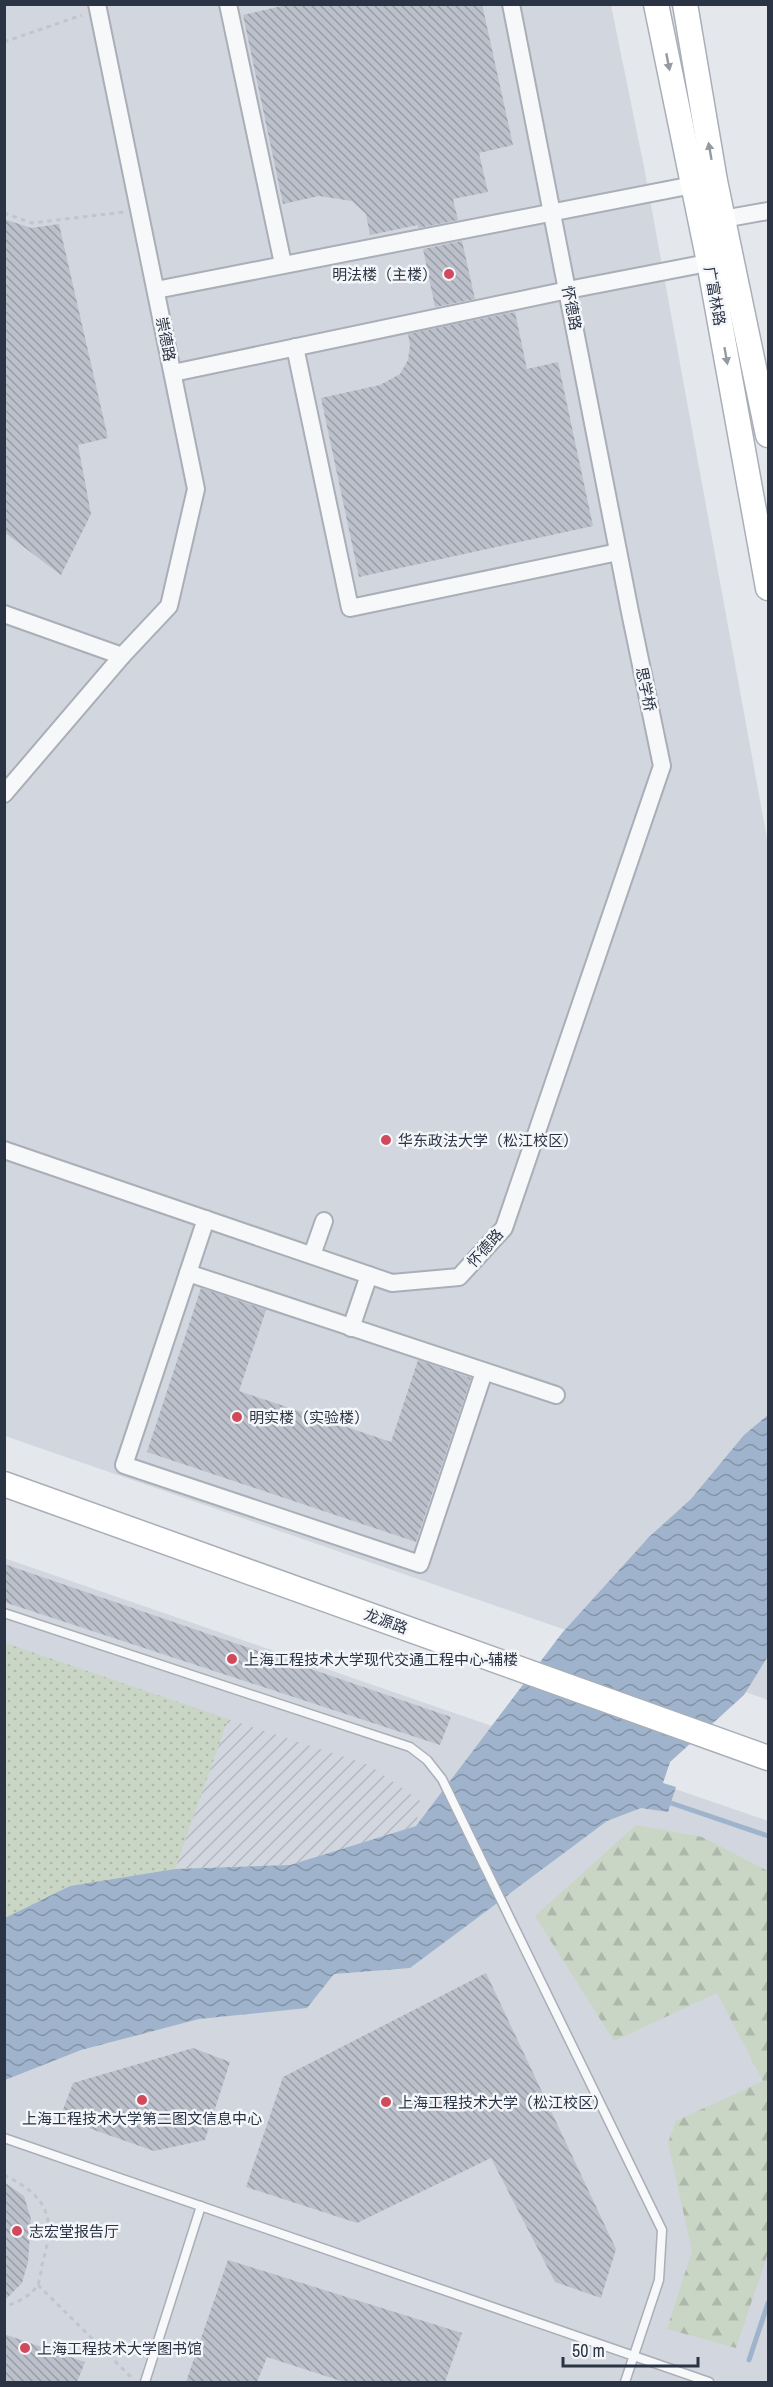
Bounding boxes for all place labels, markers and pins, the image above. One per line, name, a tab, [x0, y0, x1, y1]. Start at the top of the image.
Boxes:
place label: 明法楼（主楼）	[332, 264, 437, 285]
marker: 明法楼（主楼）	[442, 267, 456, 281]
place label: 华东政法大学（松江校区）	[398, 1130, 578, 1151]
marker: 华东政法大学（松江校区）	[379, 1133, 393, 1147]
place label: 明实楼（实验楼）	[249, 1407, 369, 1428]
marker: 明实楼（实验楼）	[230, 1410, 244, 1424]
place label: 上海工程技术大学现代交通工程中心-辅楼	[244, 1649, 518, 1670]
marker: 上海工程技术大学现代交通工程中心-辅楼	[225, 1652, 239, 1666]
place label: 上海工程技术大学（松江校区）	[398, 2092, 608, 2113]
marker: 上海工程技术大学第二图文信息中心	[135, 2093, 149, 2107]
marker: 上海工程技术大学（松江校区）	[379, 2095, 393, 2109]
place label: 上海工程技术大学第二图文信息中心	[22, 2108, 262, 2129]
place label: 志宏堂报告厅	[29, 2221, 119, 2242]
marker: 志宏堂报告厅	[10, 2224, 24, 2238]
place label: 上海工程技术大学图书馆	[37, 2338, 202, 2359]
marker: 上海工程技术大学图书馆	[18, 2341, 32, 2355]

